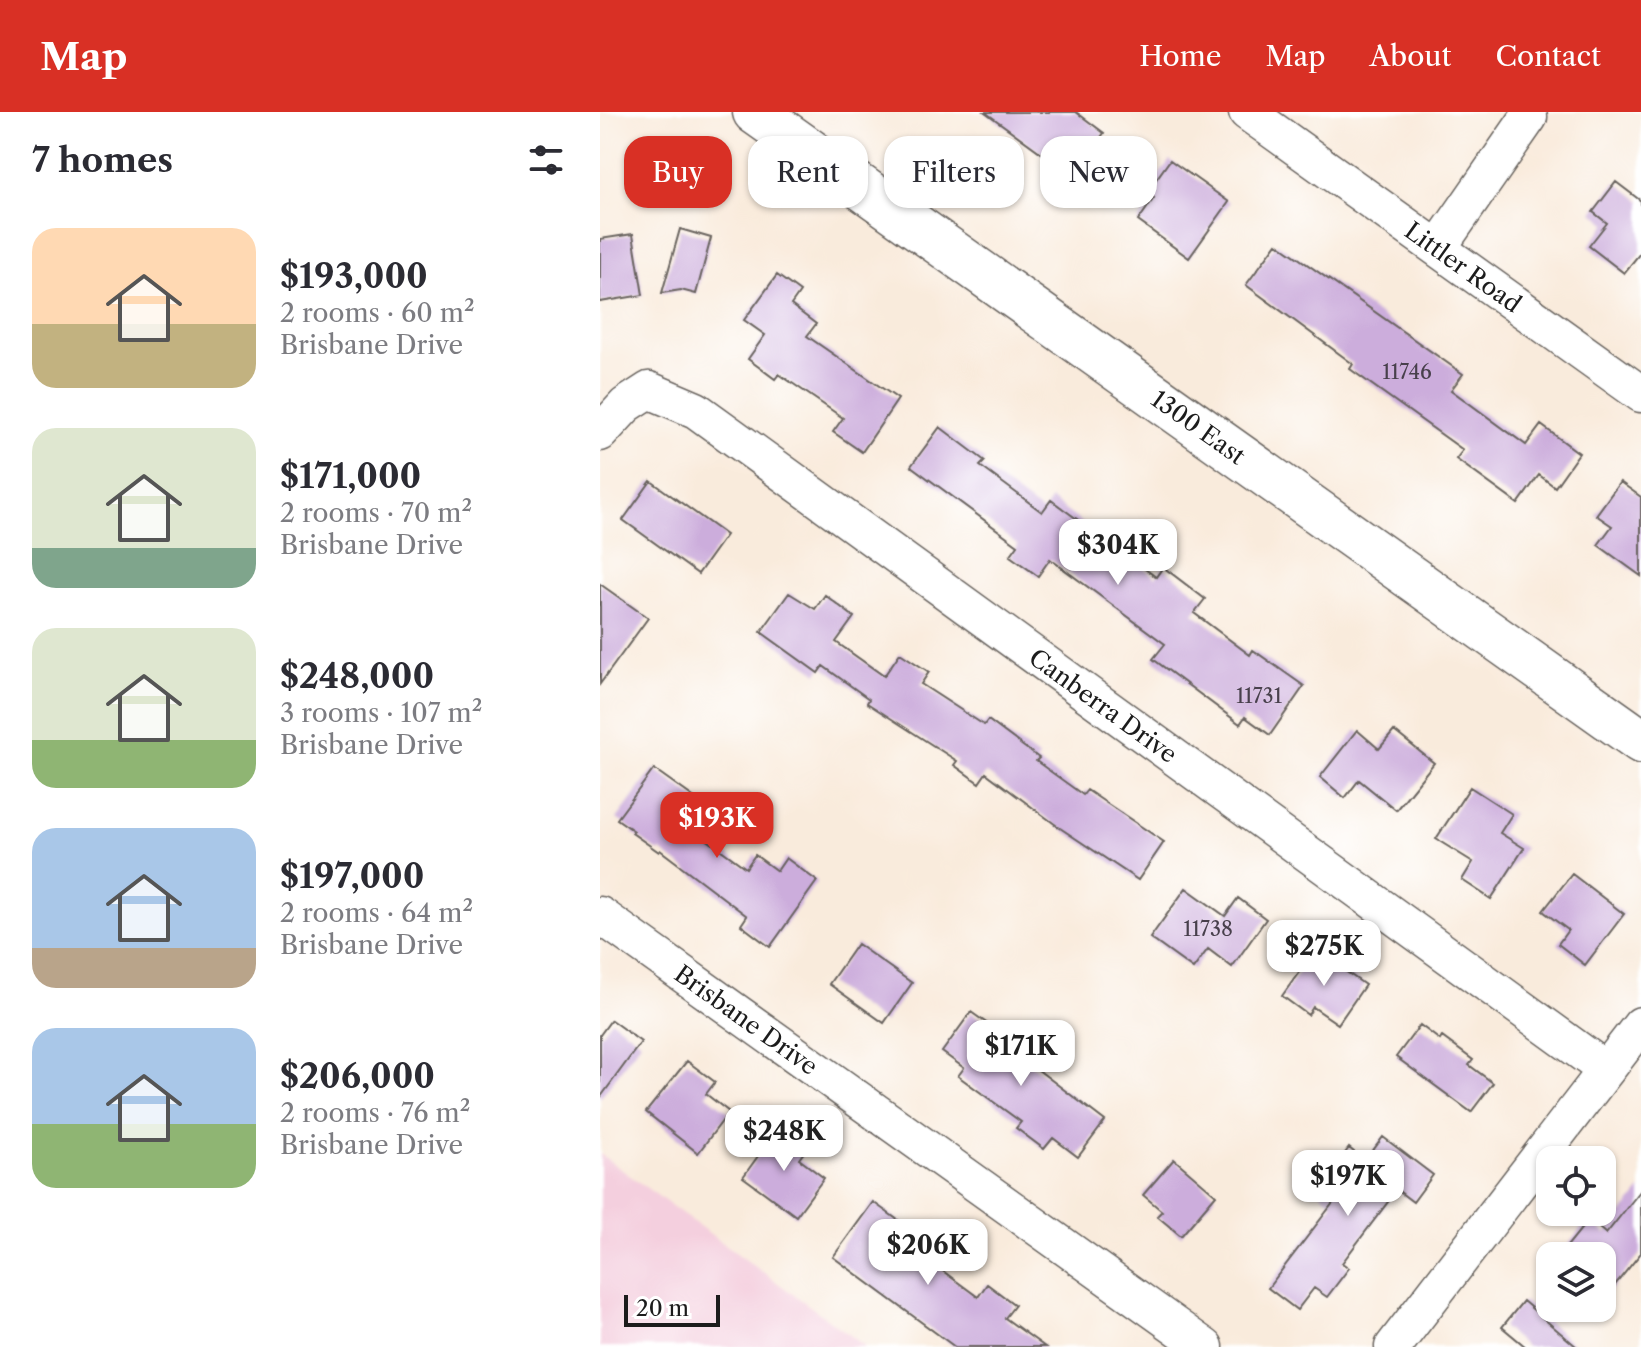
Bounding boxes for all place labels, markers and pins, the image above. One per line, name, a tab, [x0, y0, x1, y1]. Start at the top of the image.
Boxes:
pin: $304K	[1062, 519, 1174, 587]
pin: $193K	[661, 792, 773, 860]
pin: $275K	[1268, 920, 1380, 988]
pin: $171K	[965, 1020, 1077, 1088]
pin: $248K	[728, 1105, 840, 1173]
pin: $197K	[1292, 1150, 1404, 1218]
pin: $206K	[872, 1219, 984, 1287]

